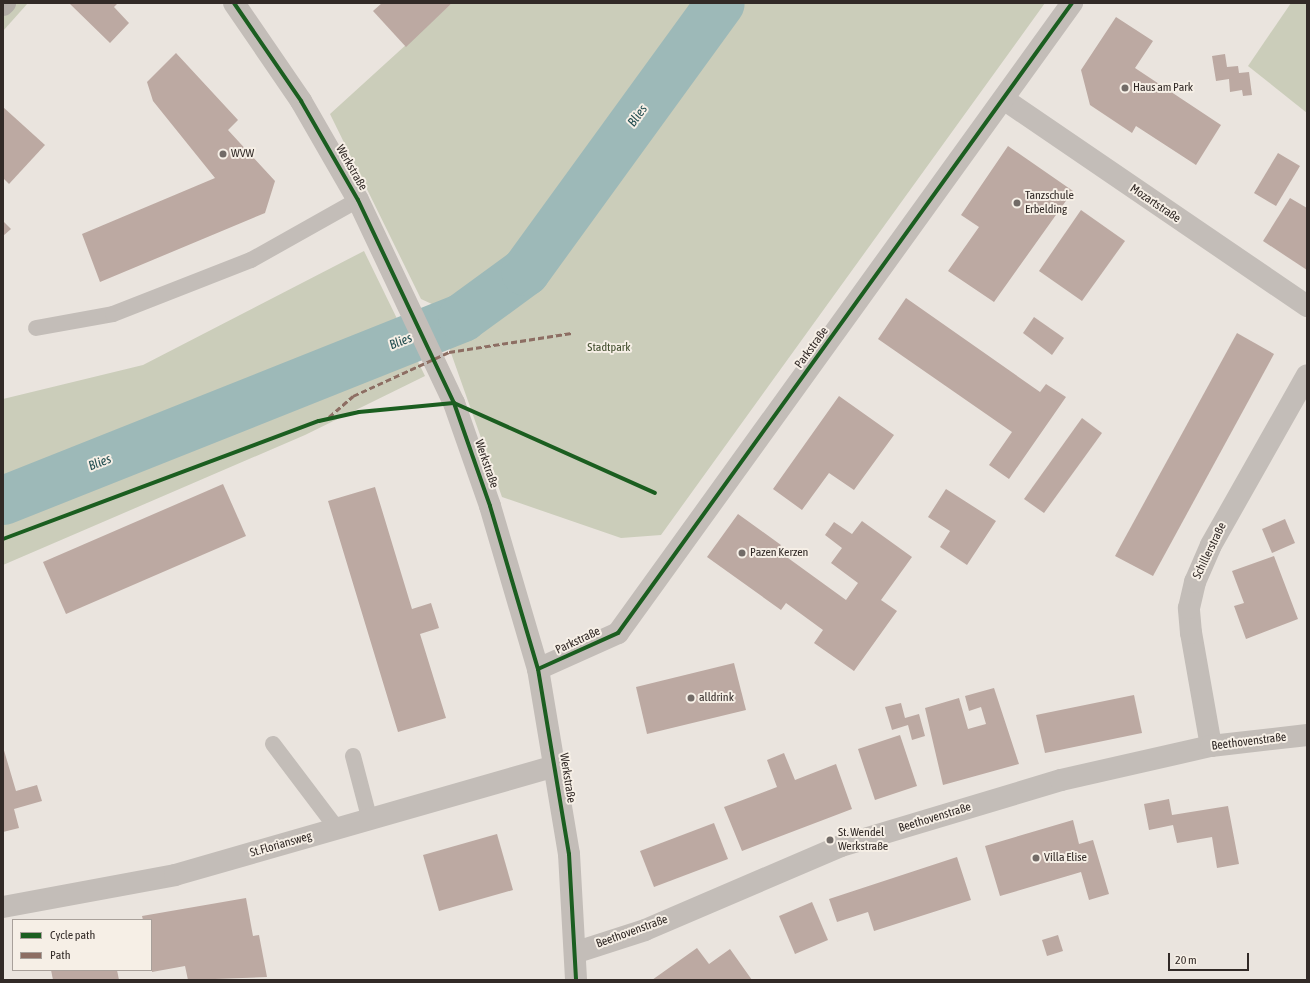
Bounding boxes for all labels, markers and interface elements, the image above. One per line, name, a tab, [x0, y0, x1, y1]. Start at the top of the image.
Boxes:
place label: Haus am Park	[1133, 81, 1193, 95]
marker: Haus am Park	[1120, 83, 1130, 93]
water label: Blies	[625, 102, 651, 130]
street label: Werkstraße	[332, 143, 370, 193]
place label: WVW	[231, 147, 254, 161]
marker: WVW	[218, 149, 228, 159]
street label: Mozartstraße	[1127, 182, 1183, 226]
place label: Tanzschule Erbelding	[1025, 189, 1074, 217]
marker: Tanzschule Erbelding	[1012, 198, 1022, 208]
street label: Parkstraße	[792, 324, 832, 372]
water label: Blies	[387, 330, 415, 354]
park label: Stadtpark	[587, 341, 631, 355]
street label: Werkstraße	[471, 438, 501, 490]
water label: Blies	[86, 452, 114, 474]
street label: Schillerstraße	[1190, 520, 1230, 582]
place label: Pazen Kerzen	[750, 546, 808, 560]
marker: Pazen Kerzen	[737, 548, 747, 558]
street label: Parkstraße	[553, 624, 603, 658]
place label: alldrink	[699, 691, 734, 705]
marker: alldrink	[686, 693, 696, 703]
street label: Beethovenstraße	[1211, 730, 1287, 754]
street label: Werkstraße	[556, 752, 578, 804]
street label: Beethovenstraße	[897, 800, 973, 836]
place label: St. Wendel Werkstraße	[838, 826, 888, 854]
street label: St.Floriansweg	[248, 829, 314, 861]
marker: St. Wendel Werkstraße	[825, 835, 835, 845]
place label: Villa Elise	[1044, 851, 1087, 865]
marker: Villa Elise	[1031, 853, 1041, 863]
street label: Beethovenstraße	[594, 912, 670, 952]
legend	[12, 919, 152, 971]
text: Cycle path	[50, 928, 95, 942]
scale bar	[1170, 945, 1251, 971]
text: Path	[50, 948, 71, 962]
text: 20 m	[1175, 953, 1197, 967]

